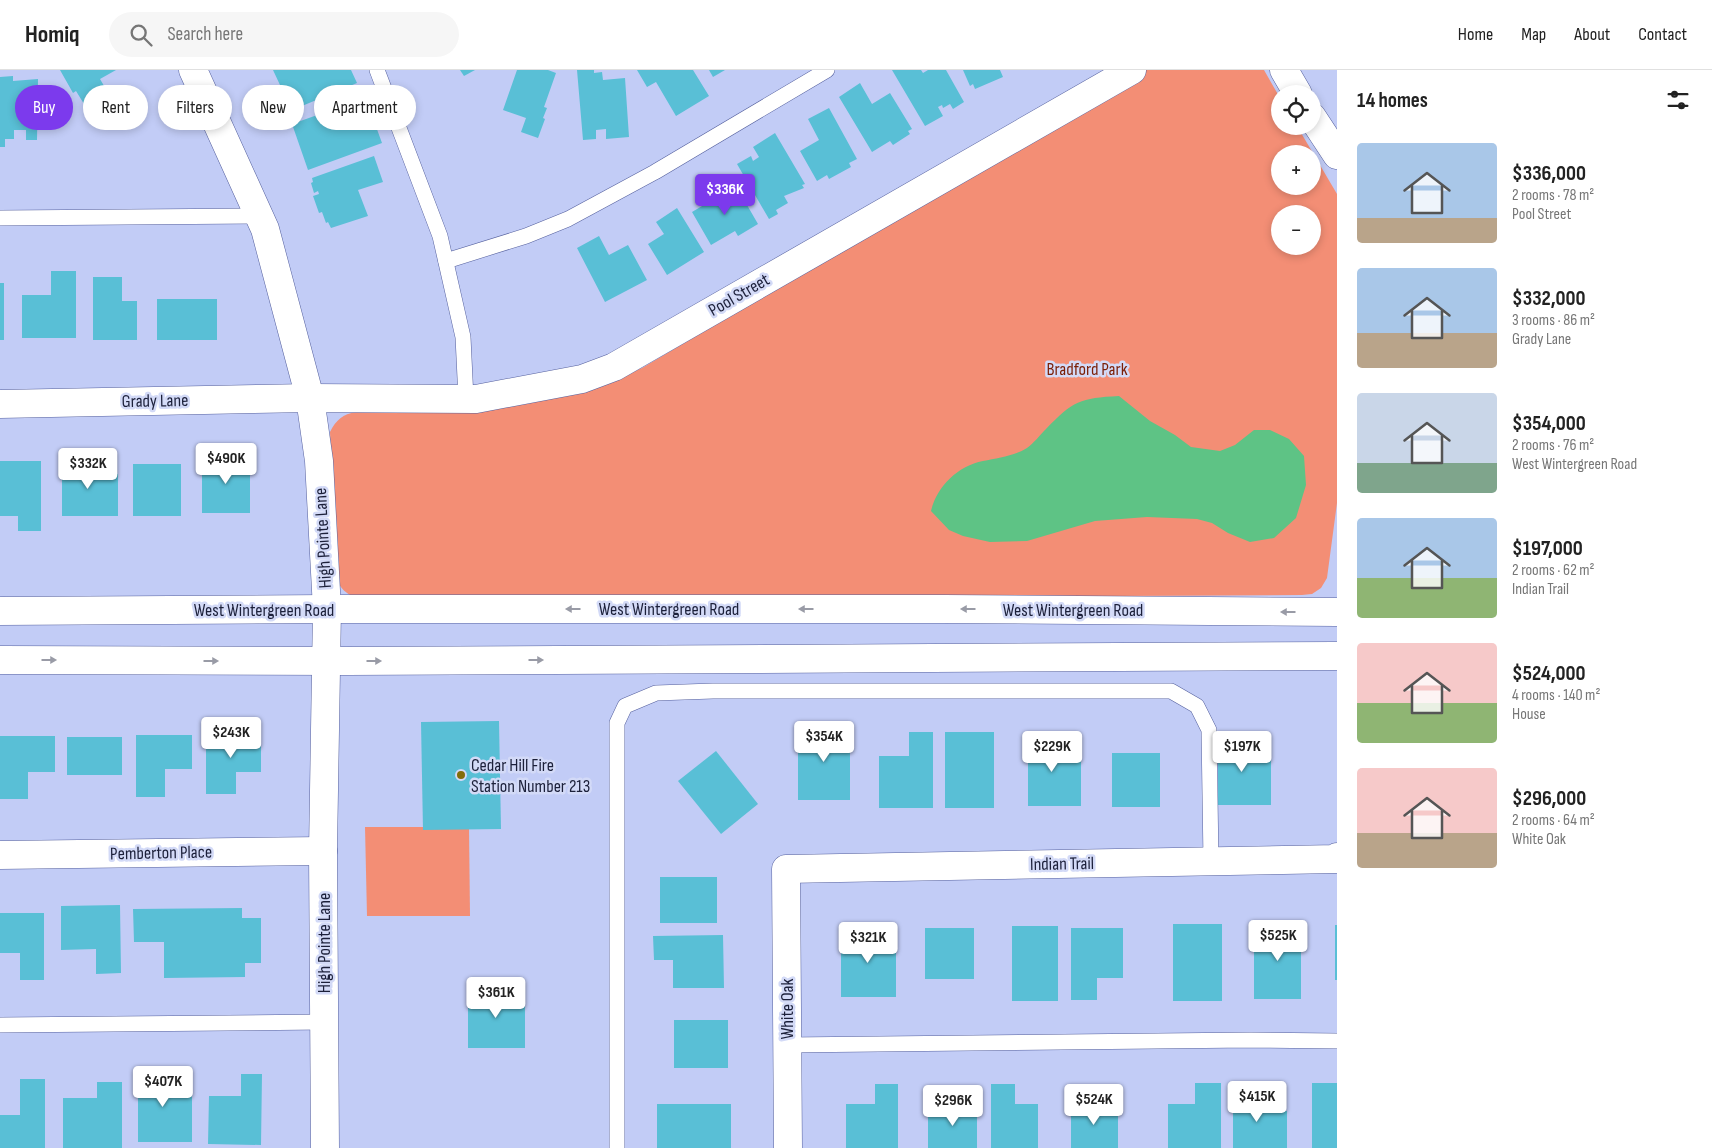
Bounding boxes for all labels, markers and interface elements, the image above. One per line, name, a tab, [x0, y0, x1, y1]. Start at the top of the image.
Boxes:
search box	[109, 12, 459, 57]
text: Homiq	[25, 20, 79, 49]
icon: search	[127, 21, 155, 49]
text: Search here	[167, 23, 243, 46]
text: Home	[1458, 24, 1493, 45]
text: Map	[1521, 24, 1546, 45]
text: About	[1574, 24, 1610, 45]
text: Contact	[1638, 24, 1687, 45]
chip: Buy	[15, 85, 73, 130]
chip: Rent	[83, 85, 148, 130]
chip: Filters	[158, 85, 232, 130]
chip: New	[242, 85, 304, 130]
chip: Apartment	[314, 85, 416, 130]
map controls	[1271, 85, 1321, 255]
button: locate	[1271, 85, 1321, 135]
icon: filters	[1664, 86, 1692, 114]
text: 14 homes	[1357, 88, 1428, 113]
button: +	[1271, 145, 1321, 195]
text: $336,000	[1512, 161, 1586, 186]
icon: home	[1397, 163, 1457, 223]
pin: $336K	[690, 174, 760, 216]
text: $336K	[706, 180, 744, 199]
text: 2 rooms · 78 m²	[1512, 186, 1594, 205]
button: −	[1271, 205, 1321, 255]
text: Pool Street	[1512, 205, 1571, 224]
street label: Pool Street	[705, 269, 774, 321]
text: $332,000	[1512, 286, 1585, 311]
icon: home	[1397, 288, 1457, 348]
text: 3 rooms · 86 m²	[1512, 311, 1595, 330]
text: Grady Lane	[1512, 330, 1571, 349]
park label: Bradford Park	[1046, 359, 1128, 380]
street label: Grady Lane	[121, 390, 189, 412]
text: $354,000	[1512, 411, 1586, 436]
icon: home	[1397, 413, 1457, 473]
text: 2 rooms · 76 m²	[1512, 436, 1594, 455]
pin: $490K	[191, 442, 261, 485]
pin: $332K	[53, 448, 123, 490]
text: $490K	[207, 449, 245, 468]
text: $332K	[69, 454, 107, 473]
text: West Wintergreen Road	[1512, 455, 1637, 474]
street label: High Pointe Lane	[310, 487, 336, 589]
text: $197,000	[1512, 536, 1583, 561]
icon: home	[1397, 538, 1457, 598]
text: 2 rooms · 62 m²	[1512, 561, 1595, 580]
text: Indian Trail	[1512, 580, 1569, 599]
street label: West Wintergreen Road	[599, 599, 739, 620]
street label: West Wintergreen Road	[194, 600, 334, 621]
street label: West Wintergreen Road	[1003, 600, 1143, 621]
one-way arrow	[565, 605, 581, 613]
one-way arrow	[798, 605, 814, 613]
one-way arrow	[960, 605, 976, 613]
one-way arrow	[1280, 607, 1296, 615]
one-way arrow	[41, 656, 57, 664]
one-way arrow	[528, 656, 544, 664]
one-way arrow	[203, 657, 219, 665]
one-way arrow	[366, 657, 382, 665]
text: $524,000	[1512, 661, 1586, 686]
icon: home	[1397, 663, 1457, 723]
text: 4 rooms · 140 m²	[1512, 686, 1600, 705]
text: House	[1512, 705, 1546, 724]
pin: $243K	[196, 716, 266, 759]
pin: $354K	[789, 720, 859, 763]
text: $243K	[212, 723, 250, 742]
text: $354K	[805, 727, 843, 746]
pin: $229K	[1017, 730, 1087, 773]
pin: $197K	[1207, 730, 1277, 773]
text: $229K	[1033, 737, 1071, 756]
text: $197K	[1223, 737, 1261, 756]
place label: Cedar Hill Fire Station Number 213	[471, 755, 590, 797]
marker: Cedar Hill Fire Station Number 213	[455, 769, 467, 781]
text: $296,000	[1512, 786, 1586, 811]
icon: home	[1397, 788, 1457, 848]
text: 2 rooms · 64 m²	[1512, 811, 1595, 830]
text: White Oak	[1512, 830, 1566, 849]
street label: Pemberton Place	[110, 842, 212, 864]
street label: Indian Trail	[1030, 853, 1094, 875]
street label: High Pointe Lane	[314, 893, 335, 993]
pin: $525K	[1243, 920, 1313, 962]
pin: $321K	[833, 922, 903, 964]
text: $525K	[1259, 926, 1297, 945]
text: $321K	[850, 928, 886, 947]
pin: $361K	[461, 976, 531, 1019]
street label: White Oak	[777, 979, 798, 1039]
text: $361K	[477, 983, 515, 1002]
pin: $407K	[128, 1066, 198, 1108]
text: $407K	[144, 1072, 182, 1091]
pin: $415K	[1222, 1080, 1292, 1123]
pin: $296K	[918, 1084, 988, 1127]
pin: $524K	[1059, 1084, 1129, 1126]
text: $415K	[1239, 1087, 1275, 1106]
text: $524K	[1075, 1090, 1113, 1109]
text: $296K	[934, 1091, 972, 1110]

